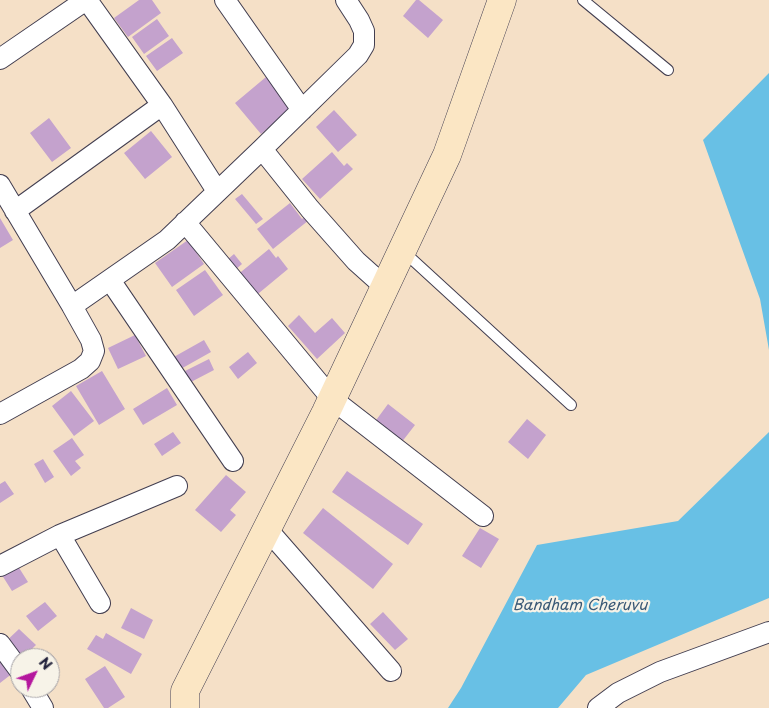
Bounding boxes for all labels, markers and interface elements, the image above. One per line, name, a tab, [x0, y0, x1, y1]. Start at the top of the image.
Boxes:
water label: Bandham Cheruvu	[513, 597, 647, 615]
north arrow	[10, 648, 60, 698]
text: N	[34, 652, 57, 674]

